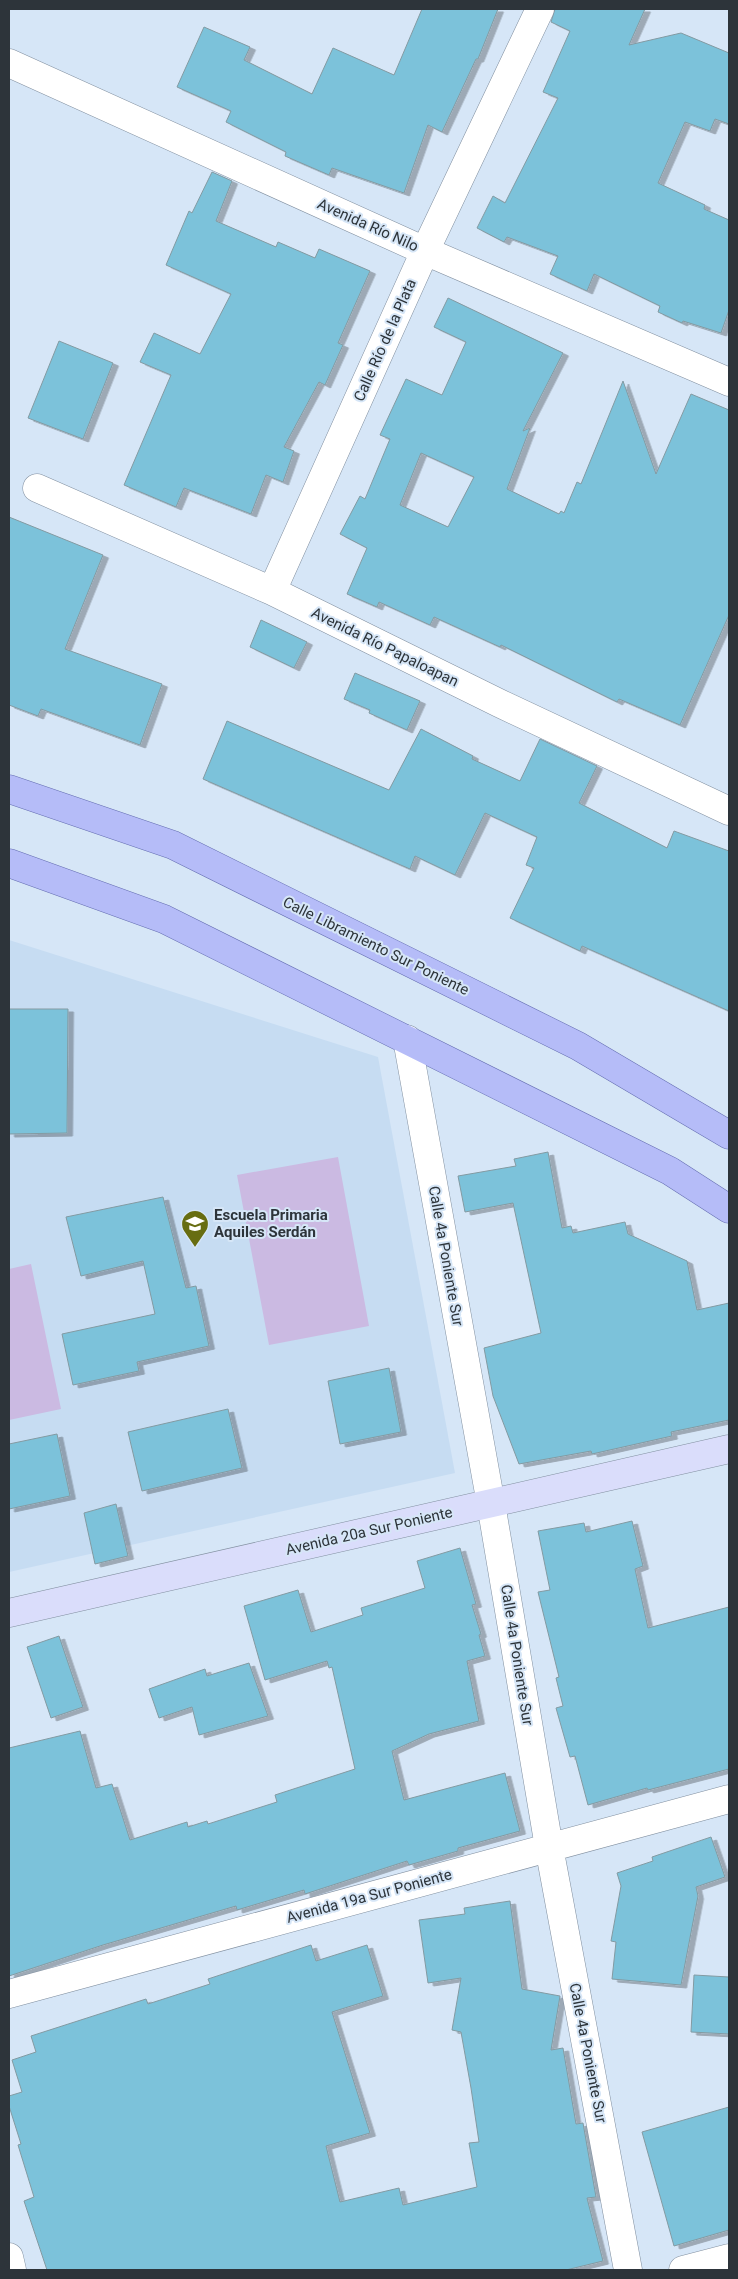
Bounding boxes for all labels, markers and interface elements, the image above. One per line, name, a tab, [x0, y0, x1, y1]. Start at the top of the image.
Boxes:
street label: Avenida Río Nilo	[315, 195, 421, 255]
street label: Calle Río de la Plata	[350, 276, 420, 404]
street label: Avenida Río Papaloapan	[309, 604, 461, 690]
street label: Calle Libramiento Sur Poniente	[280, 893, 472, 999]
street label: Calle 4a Poniente Sur	[425, 1184, 467, 1328]
place label: Escuela Primaria Aquiles Serdán	[214, 1206, 328, 1241]
school or university icon: Escuela Primaria Aquiles Serdán	[180, 1209, 210, 1248]
street label: Avenida 20a Sur Poniente	[284, 1503, 454, 1559]
street label: Calle 4a Poniente Sur	[497, 1583, 537, 1727]
street label: Avenida 19a Sur Poniente	[284, 1865, 454, 1927]
street label: Calle 4a Poniente Sur	[566, 1982, 610, 2124]

